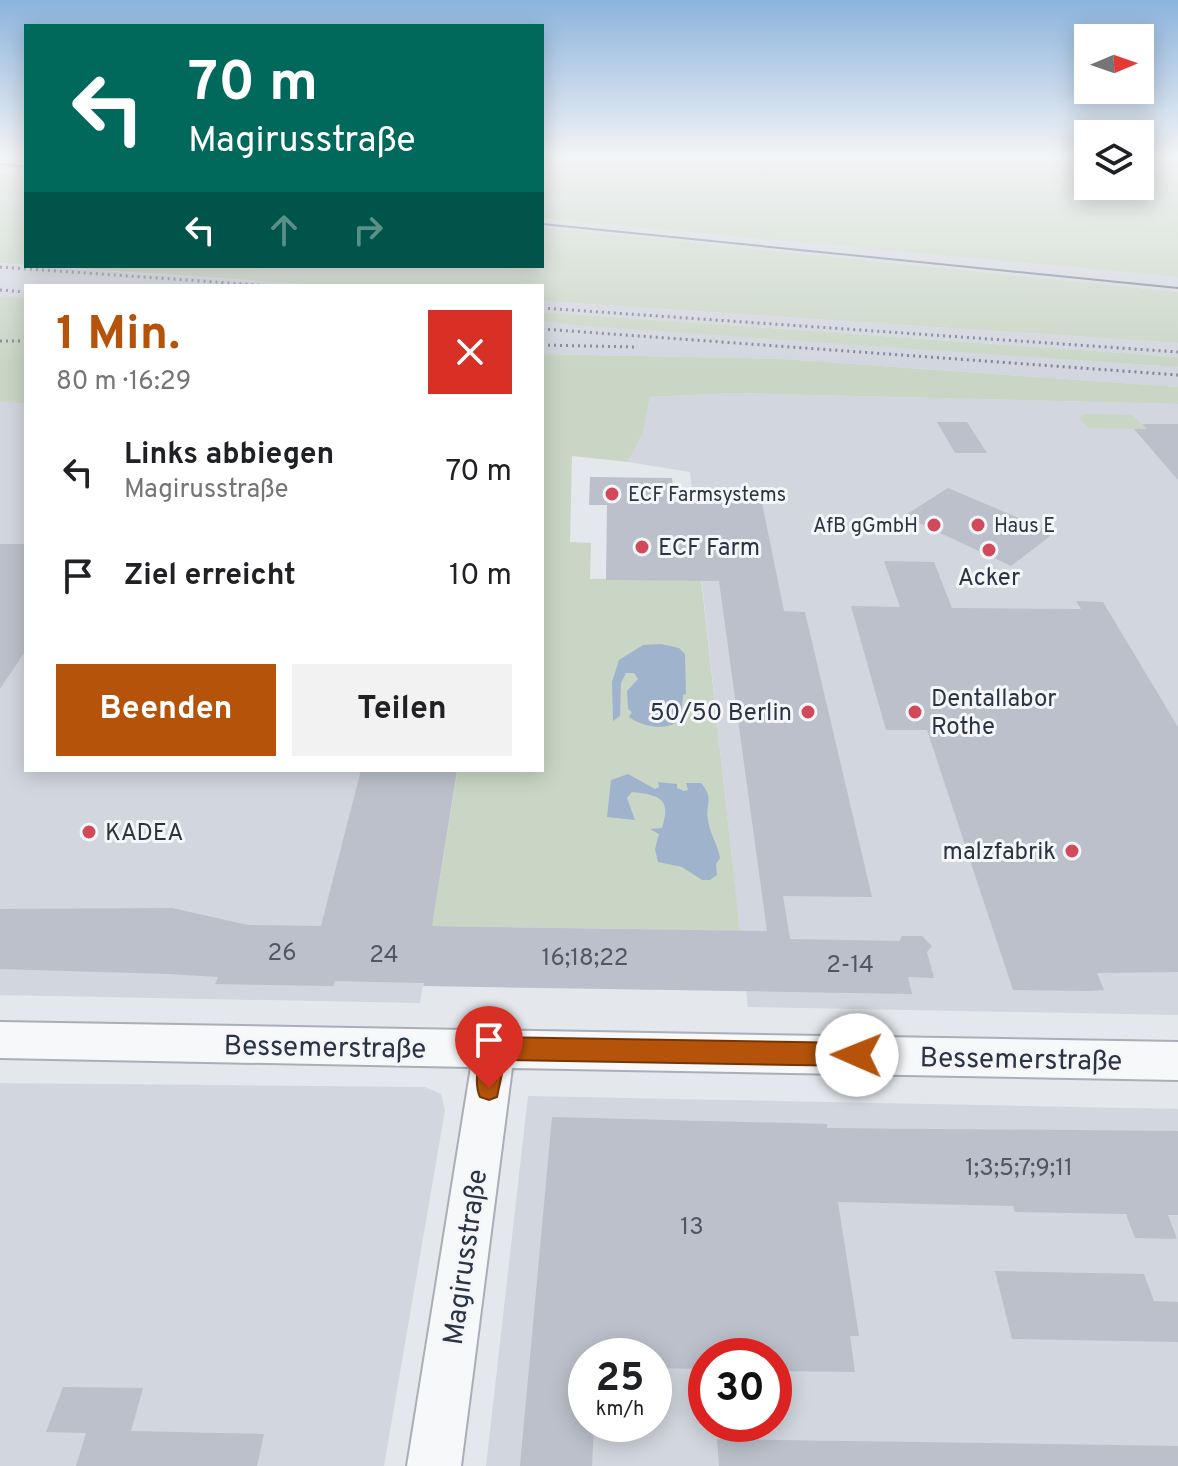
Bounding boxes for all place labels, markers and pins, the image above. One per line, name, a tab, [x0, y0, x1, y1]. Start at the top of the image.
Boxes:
place label: ECF Farmsystems	[628, 483, 786, 509]
marker: ECF Farmsystems	[603, 485, 621, 503]
place label: AfB gGmbH	[813, 514, 918, 540]
place label: Haus E	[994, 514, 1055, 540]
marker: AfB gGmbH	[925, 516, 943, 534]
marker: Haus E	[969, 516, 987, 534]
place label: ECF Farm	[658, 534, 760, 564]
marker: ECF Farm	[633, 538, 651, 556]
marker: Acker	[980, 541, 998, 559]
place label: Acker	[958, 564, 1020, 594]
place label: Dentallabor Rothe	[931, 685, 1057, 743]
place label: 50/50 Berlin	[650, 699, 792, 729]
marker: 50/50 Berlin	[799, 703, 817, 721]
marker: Dentallabor Rothe	[906, 703, 924, 721]
place label: KADEA	[105, 819, 184, 849]
marker: KADEA	[80, 823, 98, 841]
place label: malzfabrik	[943, 838, 1056, 868]
marker: malzfabrik	[1063, 842, 1081, 860]
pin	[455, 1006, 523, 1088]

